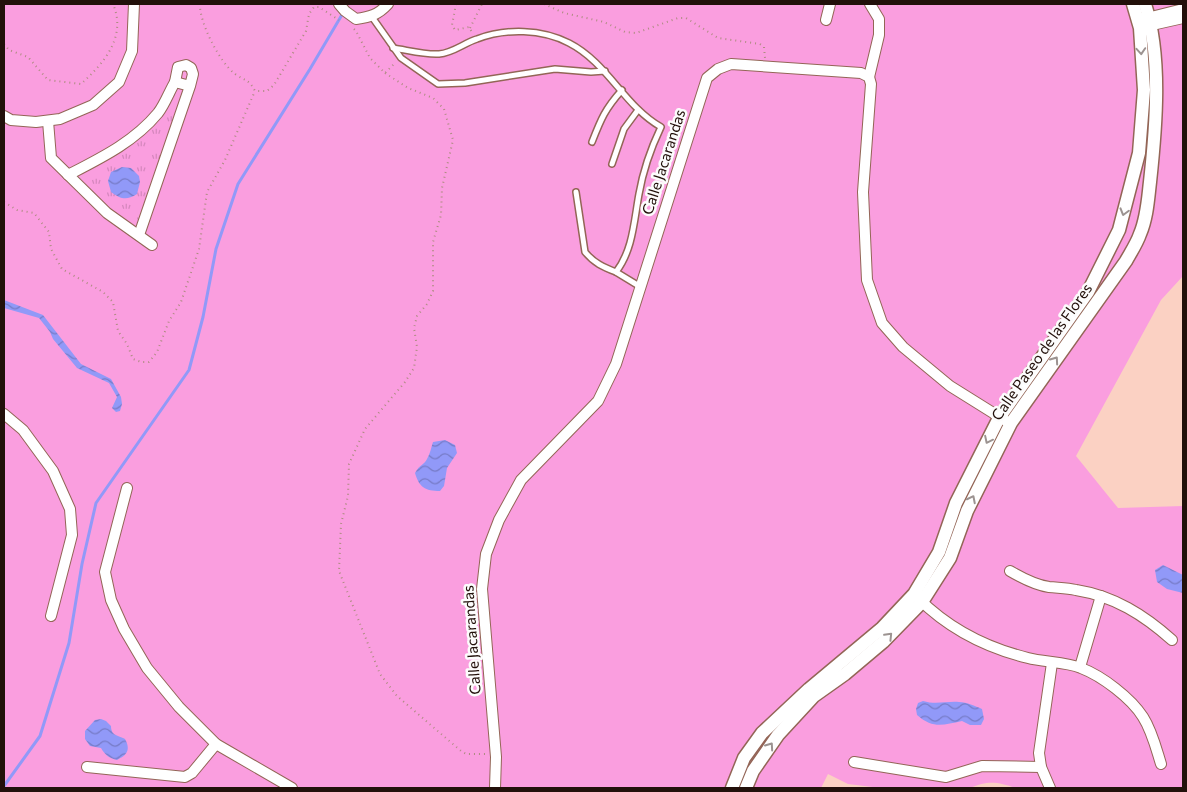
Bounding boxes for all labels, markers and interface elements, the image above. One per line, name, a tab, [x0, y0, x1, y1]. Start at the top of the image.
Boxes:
one-way arrow	[1136, 48, 1147, 56]
street label: Calle Jacarandas	[638, 107, 689, 217]
one-way arrow	[1119, 207, 1130, 216]
street label: Calle Paseo de las Flores	[987, 279, 1095, 423]
one-way arrow	[1049, 356, 1058, 366]
one-way arrow	[984, 435, 994, 444]
one-way arrow	[966, 496, 976, 505]
street label: Calle Jacarandas	[458, 585, 484, 695]
one-way arrow	[883, 633, 892, 642]
one-way arrow	[764, 742, 773, 752]

